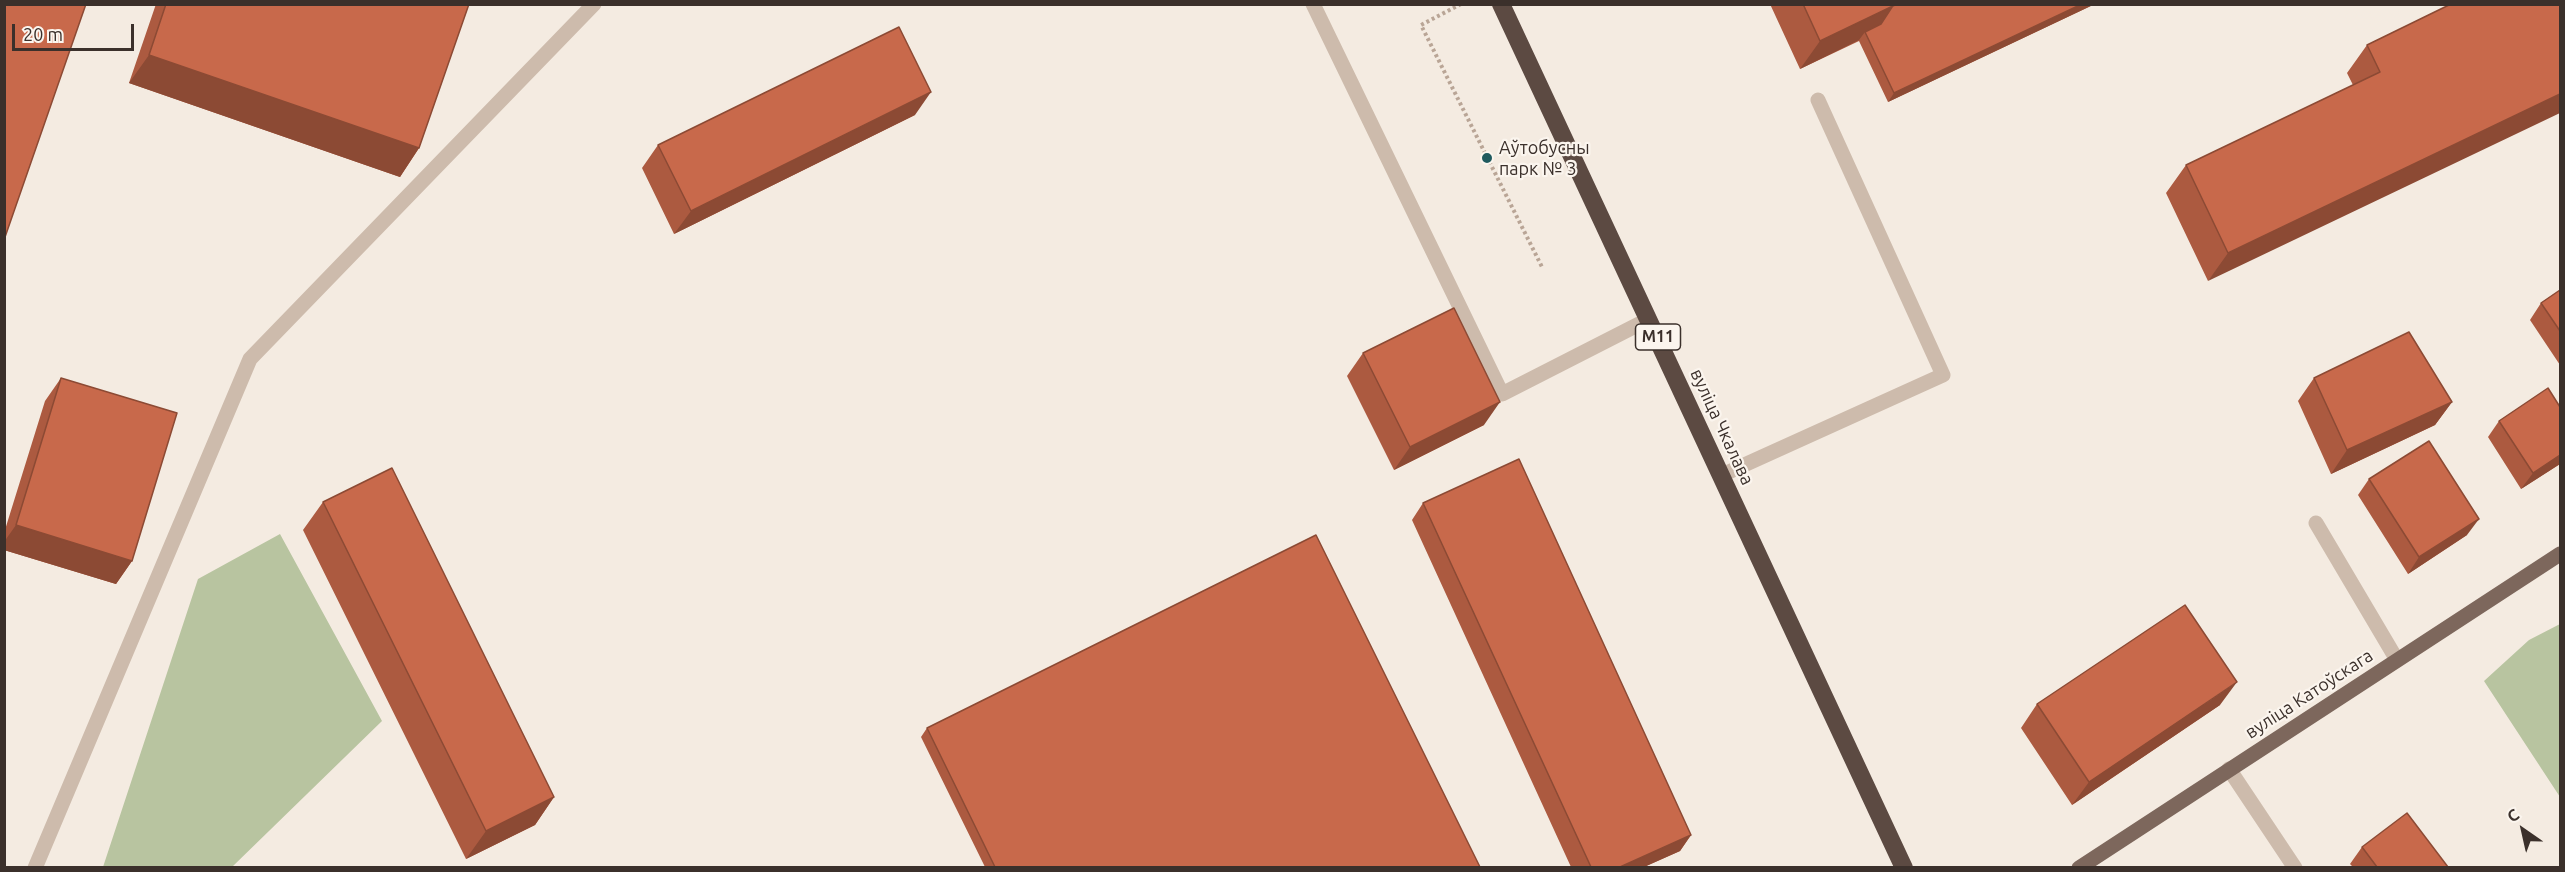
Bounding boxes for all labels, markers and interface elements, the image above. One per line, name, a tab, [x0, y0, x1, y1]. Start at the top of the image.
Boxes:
scale bar	[15, 12, 136, 50]
text: 20 m	[23, 24, 63, 44]
place label: Аўтобусны парк № 3	[1499, 137, 1590, 180]
marker: Аўтобусны парк № 3	[1480, 151, 1494, 165]
road number: М11	[1636, 324, 1680, 350]
street label: вуліца Чкалава	[1686, 366, 1758, 488]
street label: вуліца Катоўскага	[2241, 645, 2377, 743]
north arrow	[2493, 800, 2553, 860]
text: С	[2504, 805, 2522, 825]

